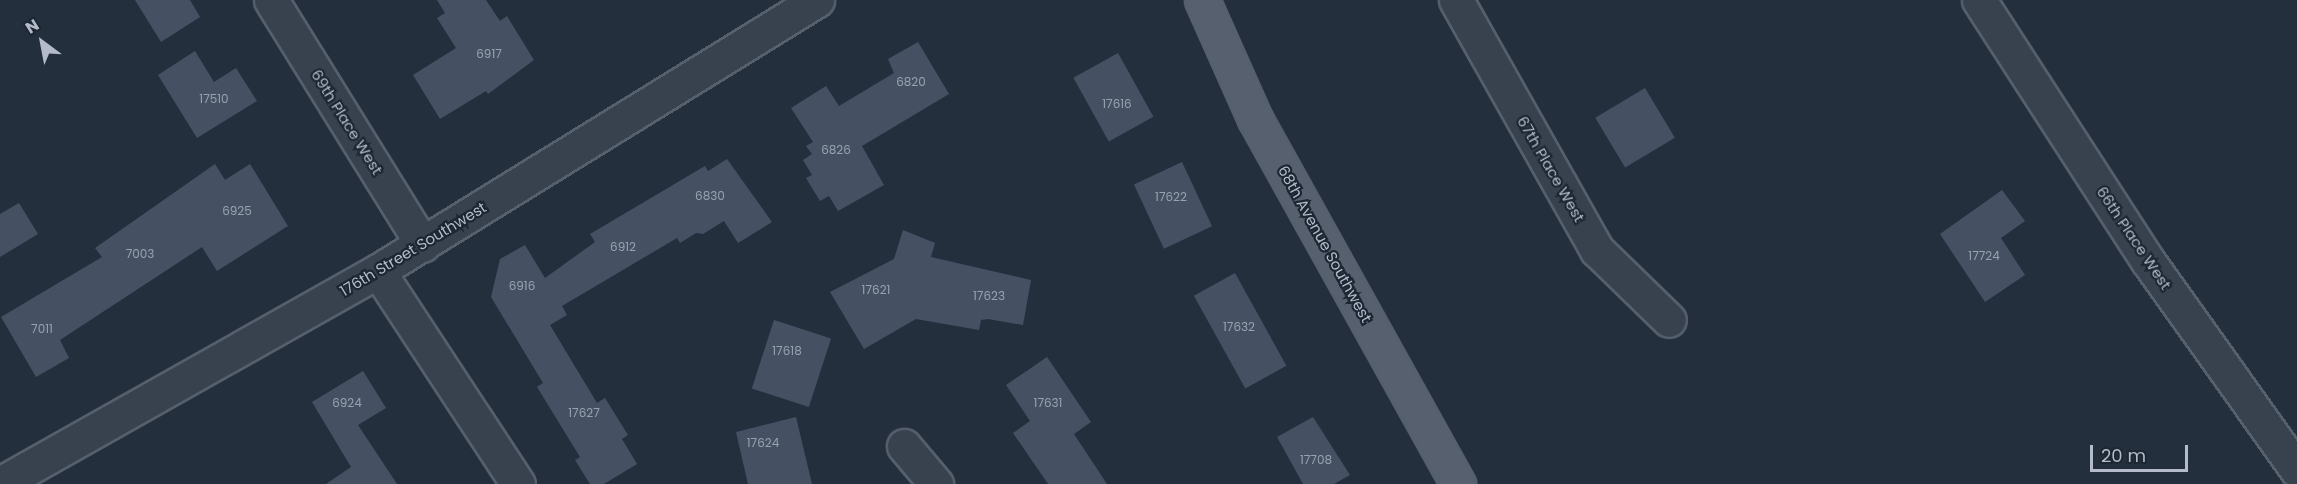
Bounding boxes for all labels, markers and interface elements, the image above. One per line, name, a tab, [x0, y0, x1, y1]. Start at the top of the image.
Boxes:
north arrow	[12, 12, 72, 72]
text: N	[21, 13, 43, 39]
house number: 6917	[476, 47, 502, 61]
street label: 69th Place West	[308, 66, 386, 178]
house number: 6820	[896, 75, 926, 89]
house number: 17510	[199, 92, 229, 106]
house number: 17616	[1102, 97, 1132, 111]
street label: 67th Place West	[1513, 113, 1589, 225]
house number: 6826	[821, 143, 851, 157]
street label: 68th Avenue Southwest	[1274, 163, 1376, 325]
street label: 66th Place West	[2093, 183, 2175, 293]
house number: 6830	[695, 189, 725, 203]
house number: 17622	[1155, 190, 1187, 204]
street label: 176th Street Southwest	[337, 198, 489, 300]
house number: 6925	[222, 204, 252, 218]
house number: 6912	[610, 240, 636, 254]
house number: 7003	[126, 247, 154, 261]
house number: 17724	[1968, 249, 2000, 263]
house number: 6916	[509, 279, 535, 293]
house number: 17621	[862, 283, 890, 297]
house number: 17623	[973, 289, 1005, 303]
house number: 17632	[1223, 320, 1255, 334]
house number: 7011	[31, 322, 53, 336]
house number: 17618	[772, 344, 802, 358]
house number: 6924	[332, 396, 362, 410]
house number: 17631	[1034, 396, 1062, 410]
house number: 17627	[568, 406, 600, 420]
scale bar	[2093, 433, 2190, 471]
house number: 17624	[747, 436, 779, 450]
text: 20 m	[2101, 443, 2146, 468]
house number: 17708	[1300, 453, 1332, 467]

